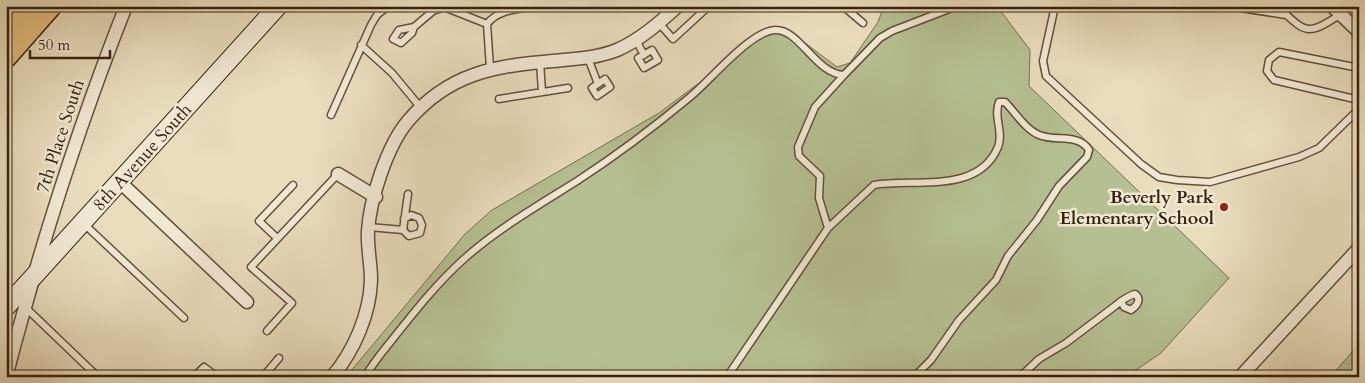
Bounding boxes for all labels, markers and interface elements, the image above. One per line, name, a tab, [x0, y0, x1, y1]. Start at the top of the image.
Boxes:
scale bar	[30, 28, 110, 60]
text: 50 m	[38, 35, 70, 55]
street label: 7th Place South	[30, 76, 91, 196]
street label: 8th Avenue South	[87, 98, 198, 217]
place label: Beverly Park Elementary School	[1060, 185, 1215, 231]
marker: Beverly Park Elementary School	[1218, 201, 1230, 213]

